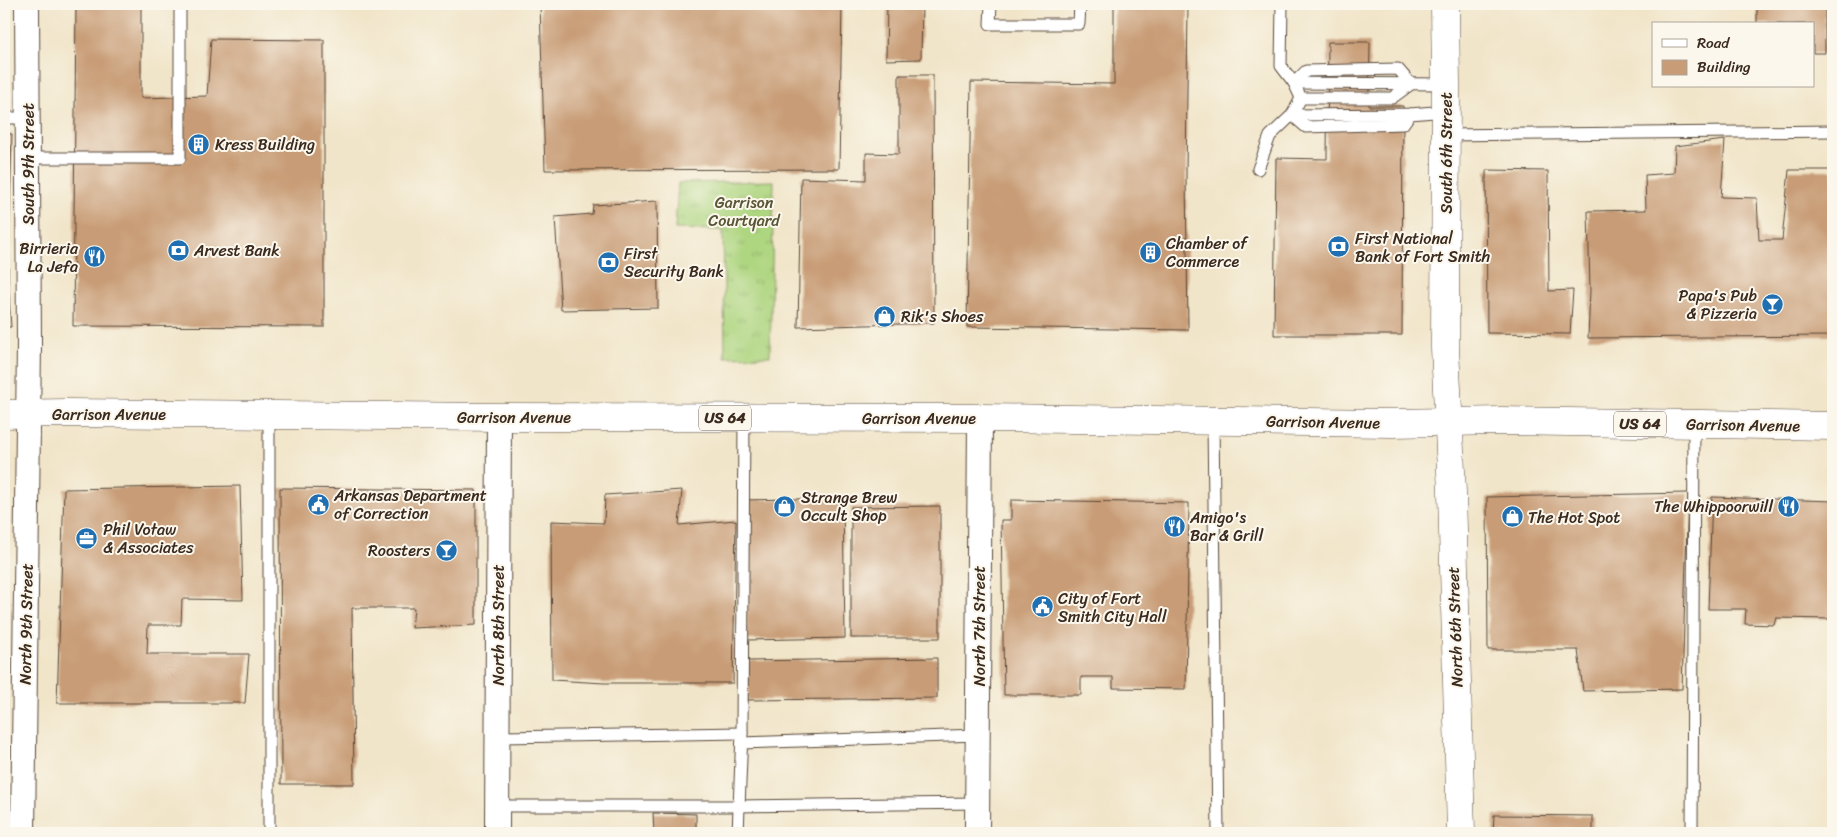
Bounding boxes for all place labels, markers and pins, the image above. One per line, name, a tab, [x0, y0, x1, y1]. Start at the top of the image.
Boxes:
place label: Kress Building	[215, 130, 315, 159]
building icon: Kress Building	[187, 132, 211, 156]
place label: First National Bank of Fort Smith	[1355, 224, 1490, 271]
place label: Chamber of Commerce	[1166, 229, 1249, 276]
place label: Birrieria La Jefa	[19, 234, 79, 281]
bank icon: First National Bank of Fort Smith	[1327, 235, 1351, 259]
place label: Arvest Bank	[193, 236, 280, 265]
bank icon: Arvest Bank	[166, 238, 190, 262]
place label: First Security Bank	[624, 239, 724, 286]
building icon: Chamber of Commerce	[1138, 240, 1162, 264]
restaurant icon: Birrieria La Jefa	[82, 245, 106, 269]
bank icon: First Security Bank	[596, 250, 620, 274]
place label: Papa's Pub & Pizzeria	[1678, 281, 1757, 328]
bar icon: Papa's Pub & Pizzeria	[1761, 292, 1785, 316]
place label: Rik's Shoes	[901, 302, 984, 331]
shop icon: Rik's Shoes	[873, 304, 897, 328]
place label: Arkansas Department of Correction	[333, 481, 487, 528]
place label: Strange Brew Occult Shop	[801, 483, 897, 530]
public building icon: Arkansas Department of Correction	[306, 492, 330, 516]
place label: The Whippoorwill	[1654, 492, 1773, 521]
shop icon: Strange Brew Occult Shop	[773, 494, 797, 518]
restaurant icon: The Whippoorwill	[1777, 494, 1801, 518]
place label: Amigo's Bar & Grill	[1189, 503, 1264, 550]
place label: The Hot Spot	[1528, 503, 1620, 532]
shop icon: The Hot Spot	[1500, 505, 1524, 529]
restaurant icon: Amigo's Bar & Grill	[1162, 514, 1186, 538]
place label: Phil Votaw & Associates	[103, 515, 194, 562]
office icon: Phil Votaw & Associates	[75, 526, 99, 550]
place label: Roosters	[368, 536, 431, 565]
bar icon: Roosters	[434, 538, 458, 562]
place label: City of Fort Smith City Hall	[1058, 584, 1167, 631]
public building icon: City of Fort Smith City Hall	[1030, 595, 1054, 619]

